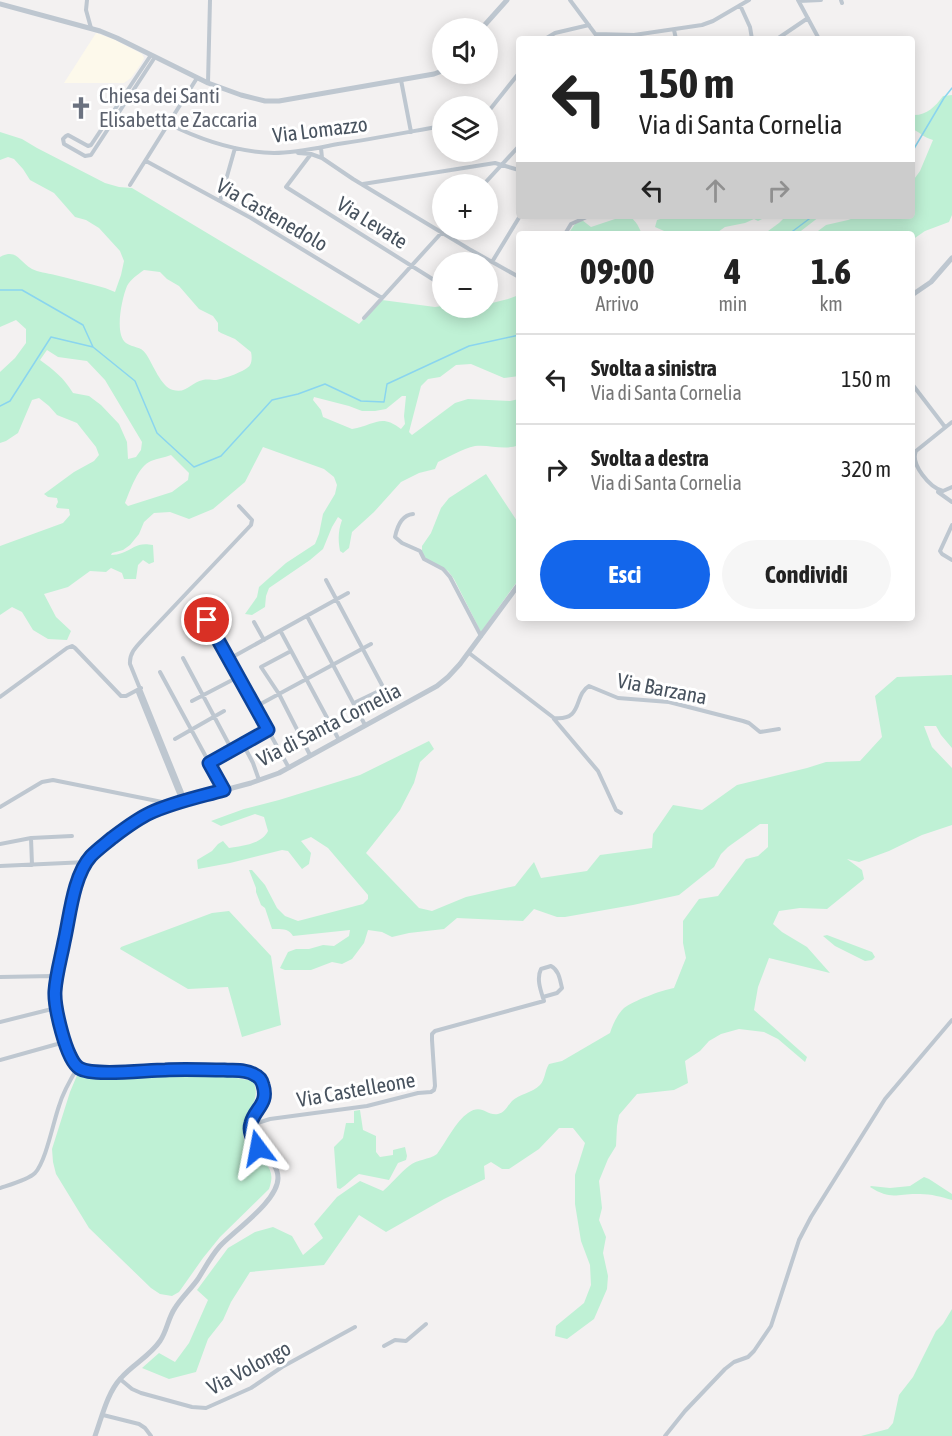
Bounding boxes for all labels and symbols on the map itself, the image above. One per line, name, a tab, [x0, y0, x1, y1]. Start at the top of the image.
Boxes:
place label: Chiesa dei Santi Elisabetta e Zaccaria	[99, 83, 257, 131]
church icon: Chiesa dei Santi Elisabetta e Zaccaria	[68, 95, 94, 121]
street label: Via Lomazzo	[271, 111, 369, 147]
street label: Via Castenedolo	[213, 173, 332, 256]
street label: Via Levate	[333, 191, 412, 253]
pin	[181, 594, 232, 645]
street label: Via Barzana	[615, 668, 709, 708]
street label: Via di Santa Cornelia	[253, 677, 405, 771]
street label: Via Castelleone	[295, 1067, 417, 1111]
position arrow	[226, 1116, 290, 1180]
street label: Via Volongo	[203, 1335, 294, 1399]

